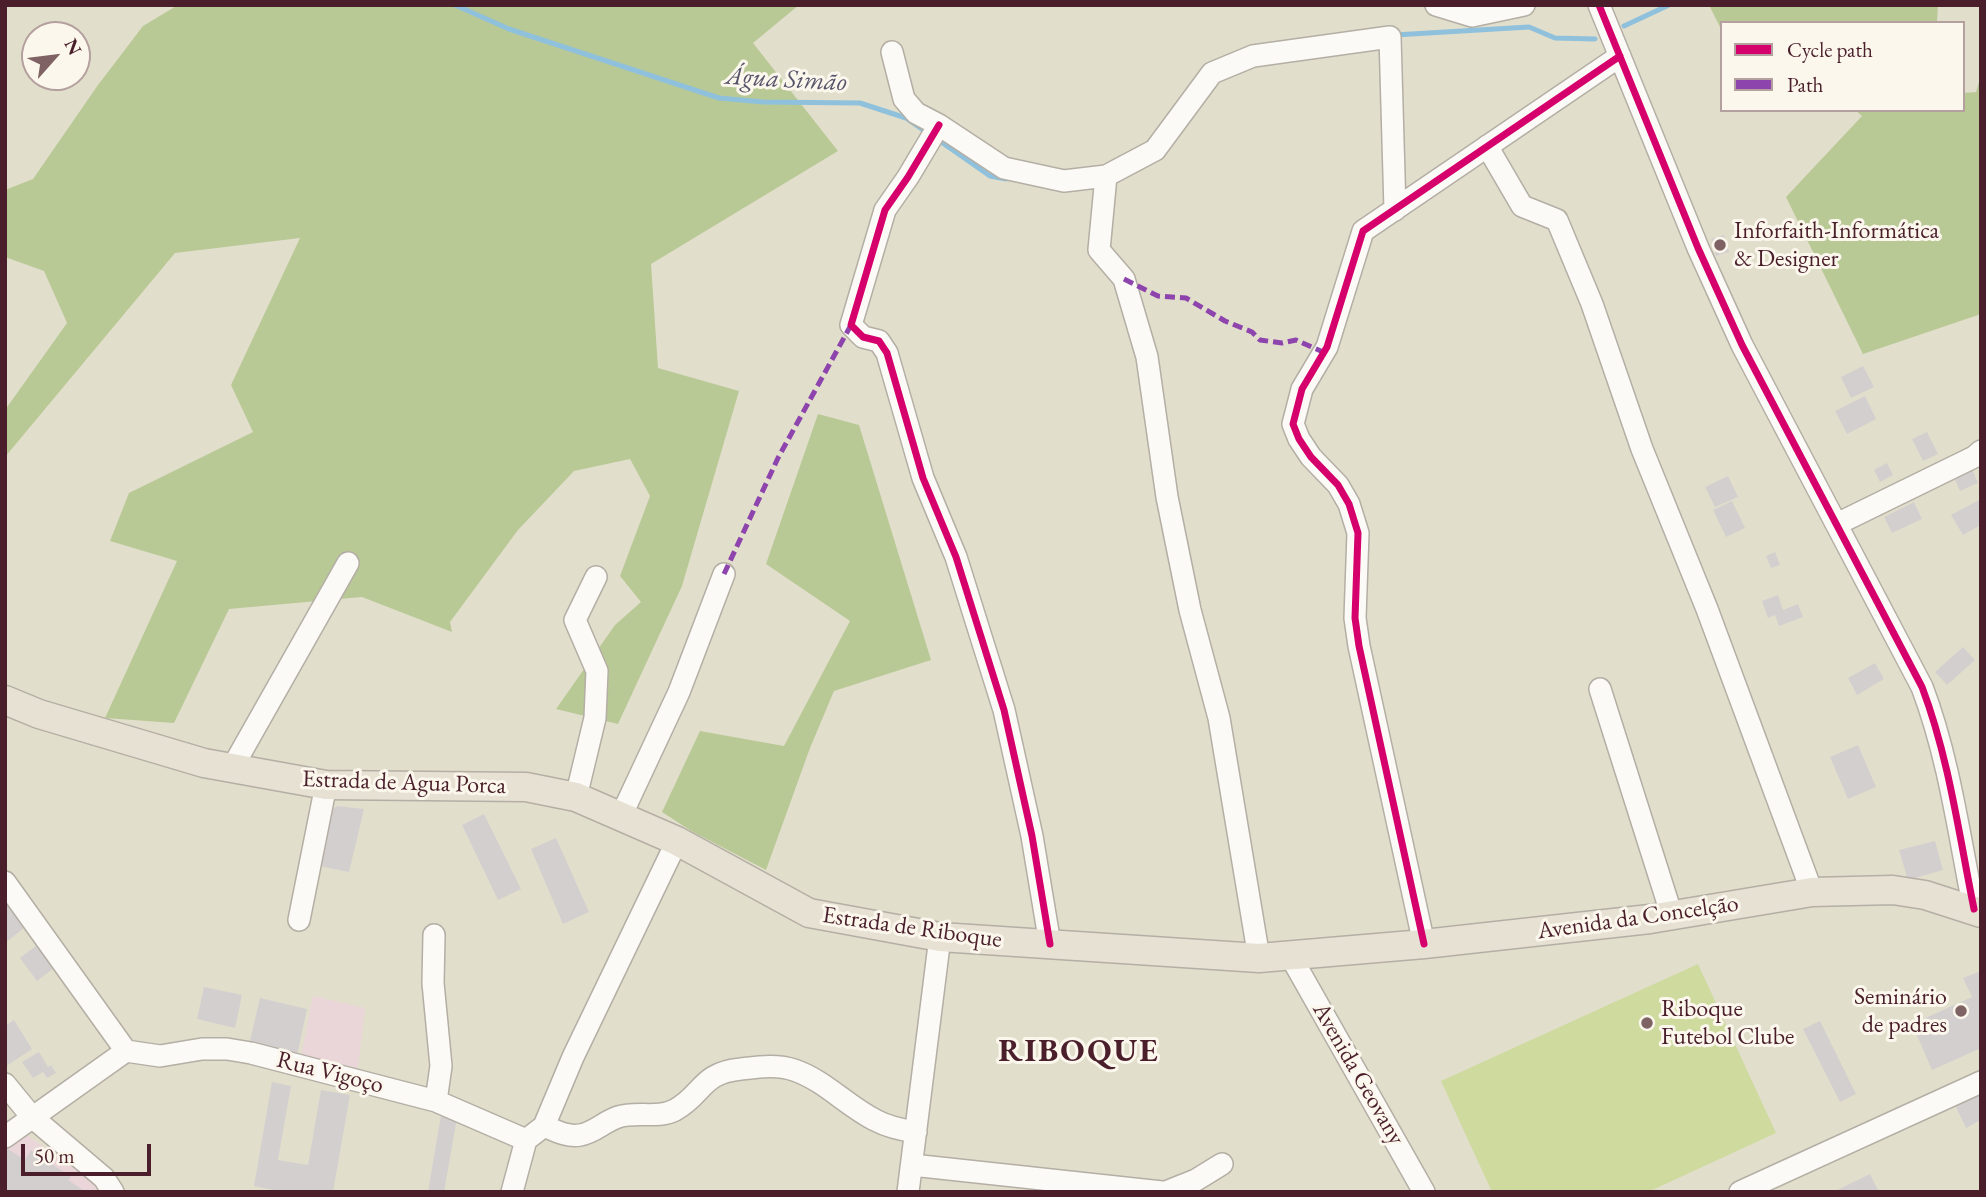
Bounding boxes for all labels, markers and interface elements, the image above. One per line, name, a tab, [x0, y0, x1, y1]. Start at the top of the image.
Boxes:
north arrow	[21, 21, 91, 91]
legend	[1720, 21, 1965, 112]
text: N	[59, 34, 88, 60]
text: Cycle path	[1787, 36, 1873, 63]
water label: Água Simão	[724, 61, 848, 99]
text: Path	[1787, 71, 1823, 98]
place label: Inforfaith-Informática & Designer	[1734, 217, 1939, 273]
marker: Inforfaith-Informática & Designer	[1712, 237, 1728, 253]
street label: Estrada de Agua Porca	[301, 765, 507, 801]
street label: Avenida da Concelção	[1536, 890, 1740, 946]
street label: Estrada de Riboque	[820, 901, 1004, 955]
place label: Seminário de padres	[1854, 983, 1947, 1039]
place label: Riboque Futebol Clube	[1661, 995, 1794, 1051]
street label: Avenida Geovany	[1306, 998, 1410, 1150]
marker: Seminário de padres	[1953, 1003, 1969, 1019]
marker: Riboque Futebol Clube	[1639, 1015, 1655, 1031]
district label: RIBOQUE	[999, 1033, 1159, 1071]
street label: Rua Vigoço	[274, 1046, 386, 1100]
scale bar	[24, 1130, 154, 1174]
text: 50 m	[34, 1142, 75, 1169]

